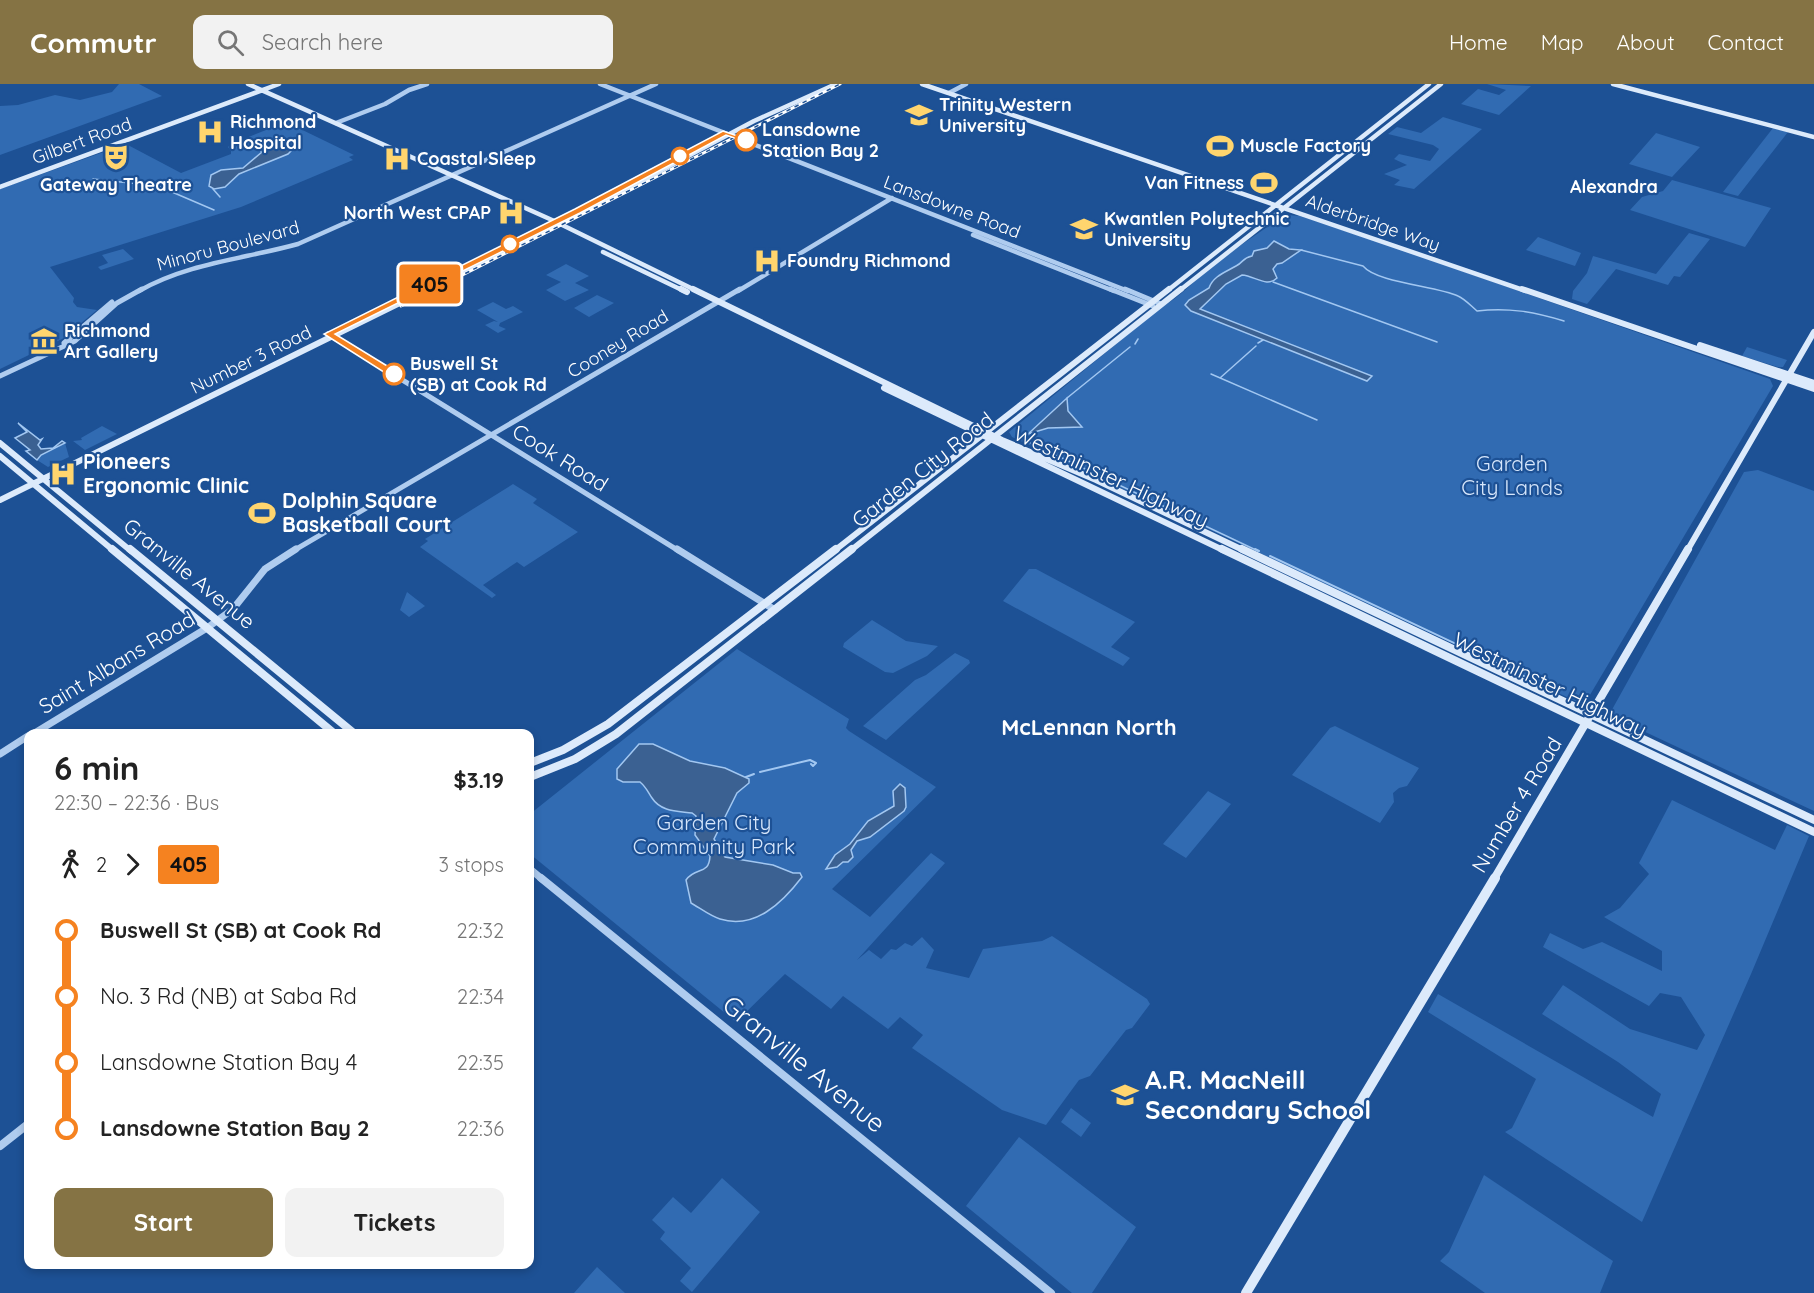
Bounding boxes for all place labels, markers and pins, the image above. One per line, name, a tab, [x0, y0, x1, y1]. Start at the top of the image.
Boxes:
place label: Trinity Western University	[939, 93, 1072, 137]
school or university icon: Trinity Western University	[904, 100, 934, 130]
place label: Richmond Hospital	[230, 110, 316, 154]
hospital icon: Richmond Hospital	[195, 117, 225, 147]
place label: Lansdowne Station Bay 2	[762, 118, 879, 162]
marker: Lansdowne Station Bay 2	[735, 129, 757, 151]
sports icon: Muscle Factory	[1205, 131, 1235, 161]
place label: Muscle Factory	[1240, 134, 1371, 157]
theatre icon: Gateway Theatre	[101, 142, 131, 172]
hospital icon: Coastal Sleep	[382, 144, 412, 174]
place label: Coastal Sleep	[417, 147, 536, 170]
unlabelled marker	[671, 147, 689, 165]
sports icon: Van Fitness	[1249, 168, 1279, 198]
place label: Van Fitness	[1145, 171, 1244, 194]
place label: Gateway Theatre	[40, 173, 192, 196]
hospital icon: North West CPAP	[496, 198, 526, 228]
place label: North West CPAP	[344, 201, 491, 224]
place label: Kwantlen Polytechnic University	[1104, 207, 1289, 251]
school or university icon: Kwantlen Polytechnic University	[1069, 214, 1099, 244]
unlabelled marker	[501, 235, 519, 253]
hospital icon: Foundry Richmond	[752, 246, 782, 276]
place label: Foundry Richmond	[787, 249, 950, 272]
place label: Richmond Art Gallery	[64, 319, 158, 363]
museum icon: Richmond Art Gallery	[29, 326, 59, 356]
place label: Buswell St (SB) at Cook Rd	[410, 352, 547, 396]
marker: Buswell St (SB) at Cook Rd	[383, 363, 405, 385]
place label: Pioneers Ergonomic Clinic	[83, 448, 249, 498]
hospital icon: Pioneers Ergonomic Clinic	[48, 459, 78, 489]
place label: Dolphin Square Basketball Court	[282, 487, 451, 537]
sports icon: Dolphin Square Basketball Court	[247, 498, 277, 528]
place label: A.R. MacNeill Secondary School	[1145, 1063, 1371, 1126]
school or university icon: A.R. MacNeill Secondary School	[1110, 1080, 1140, 1110]

